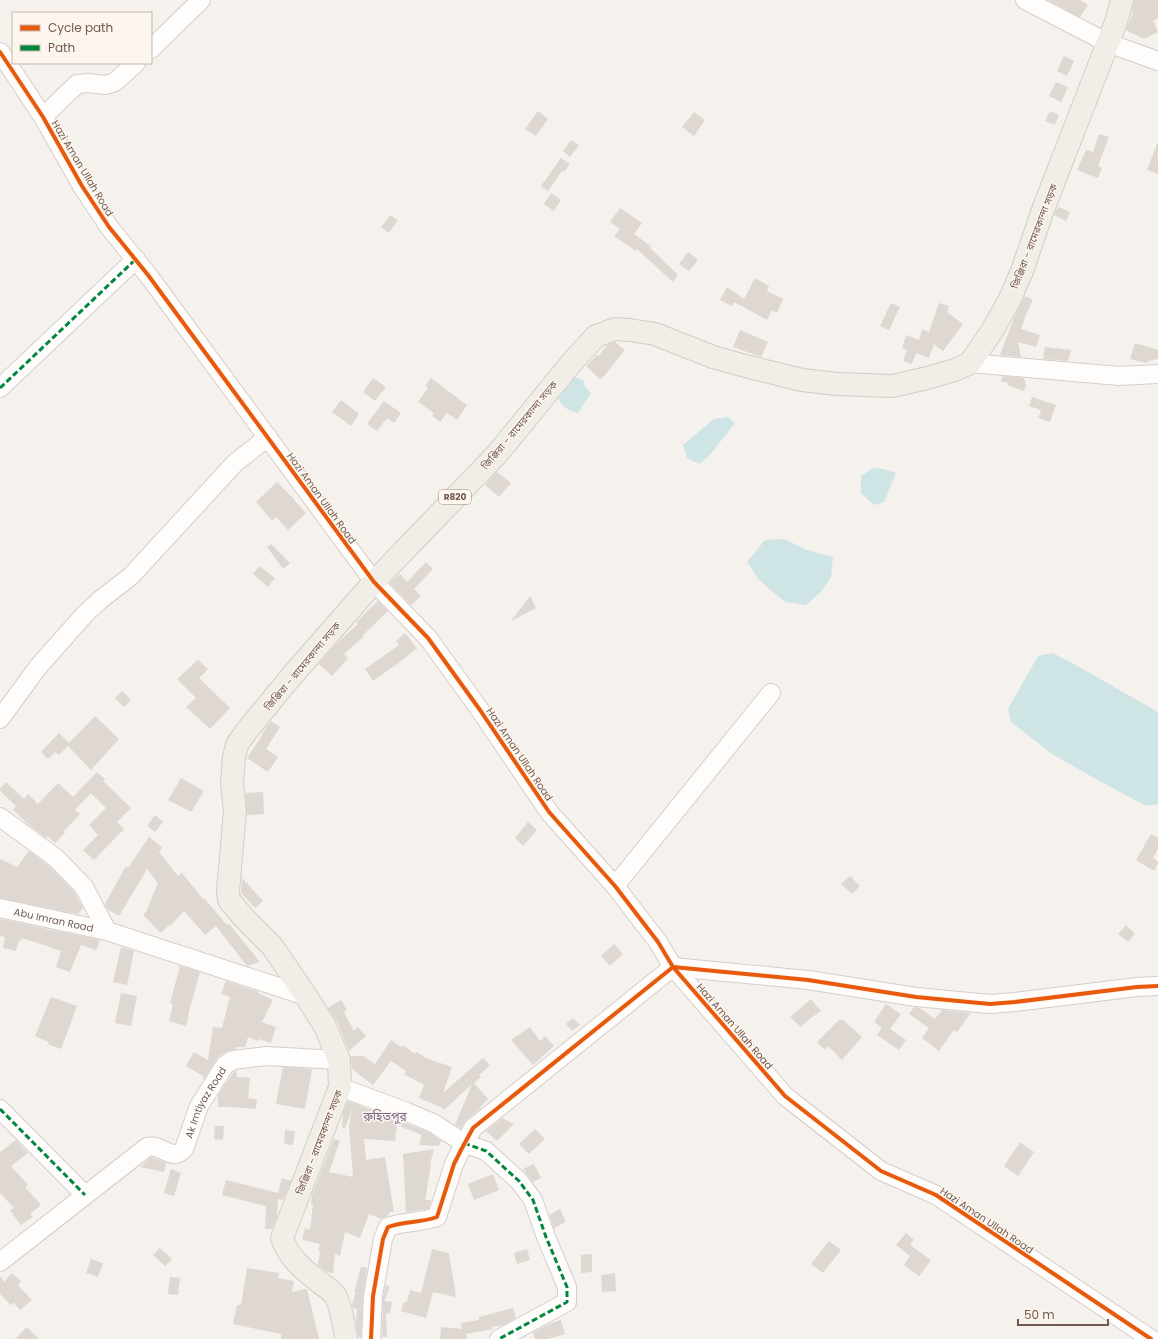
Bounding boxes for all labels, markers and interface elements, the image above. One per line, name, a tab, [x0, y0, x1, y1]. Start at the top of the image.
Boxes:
legend	[12, 12, 152, 64]
text: Cycle path	[48, 19, 113, 36]
text: Path	[48, 39, 75, 56]
street label: Hazi Aman Ullah Road	[48, 117, 117, 219]
street label: জিঞ্জিরা - রামেরকান্দা সড়ক	[1007, 181, 1062, 292]
street label: জিঞ্জিরা - রামেরকান্দা সড়ক	[477, 377, 562, 474]
street label: Hazi Aman Ullah Road	[283, 449, 360, 547]
road number: R820	[439, 490, 471, 504]
street label: জিঞ্জিরা - রামেরকান্দা সড়ক	[260, 618, 345, 715]
street label: Hazi Aman Ullah Road	[483, 705, 556, 804]
street label: Abu Imran Road	[13, 904, 95, 936]
street label: Hazi Aman Ullah Road	[693, 980, 776, 1073]
street label: Ak Imtiyaz Road	[181, 1064, 230, 1140]
street label: জিঞ্জিরা - রামেরকান্দা সড়ক	[292, 1087, 347, 1198]
district label: রুহিতপুর	[362, 1108, 408, 1125]
street label: Hazi Aman Ullah Road	[937, 1184, 1036, 1257]
scale bar	[1018, 1301, 1108, 1327]
text: 50 m	[1024, 1306, 1055, 1323]

